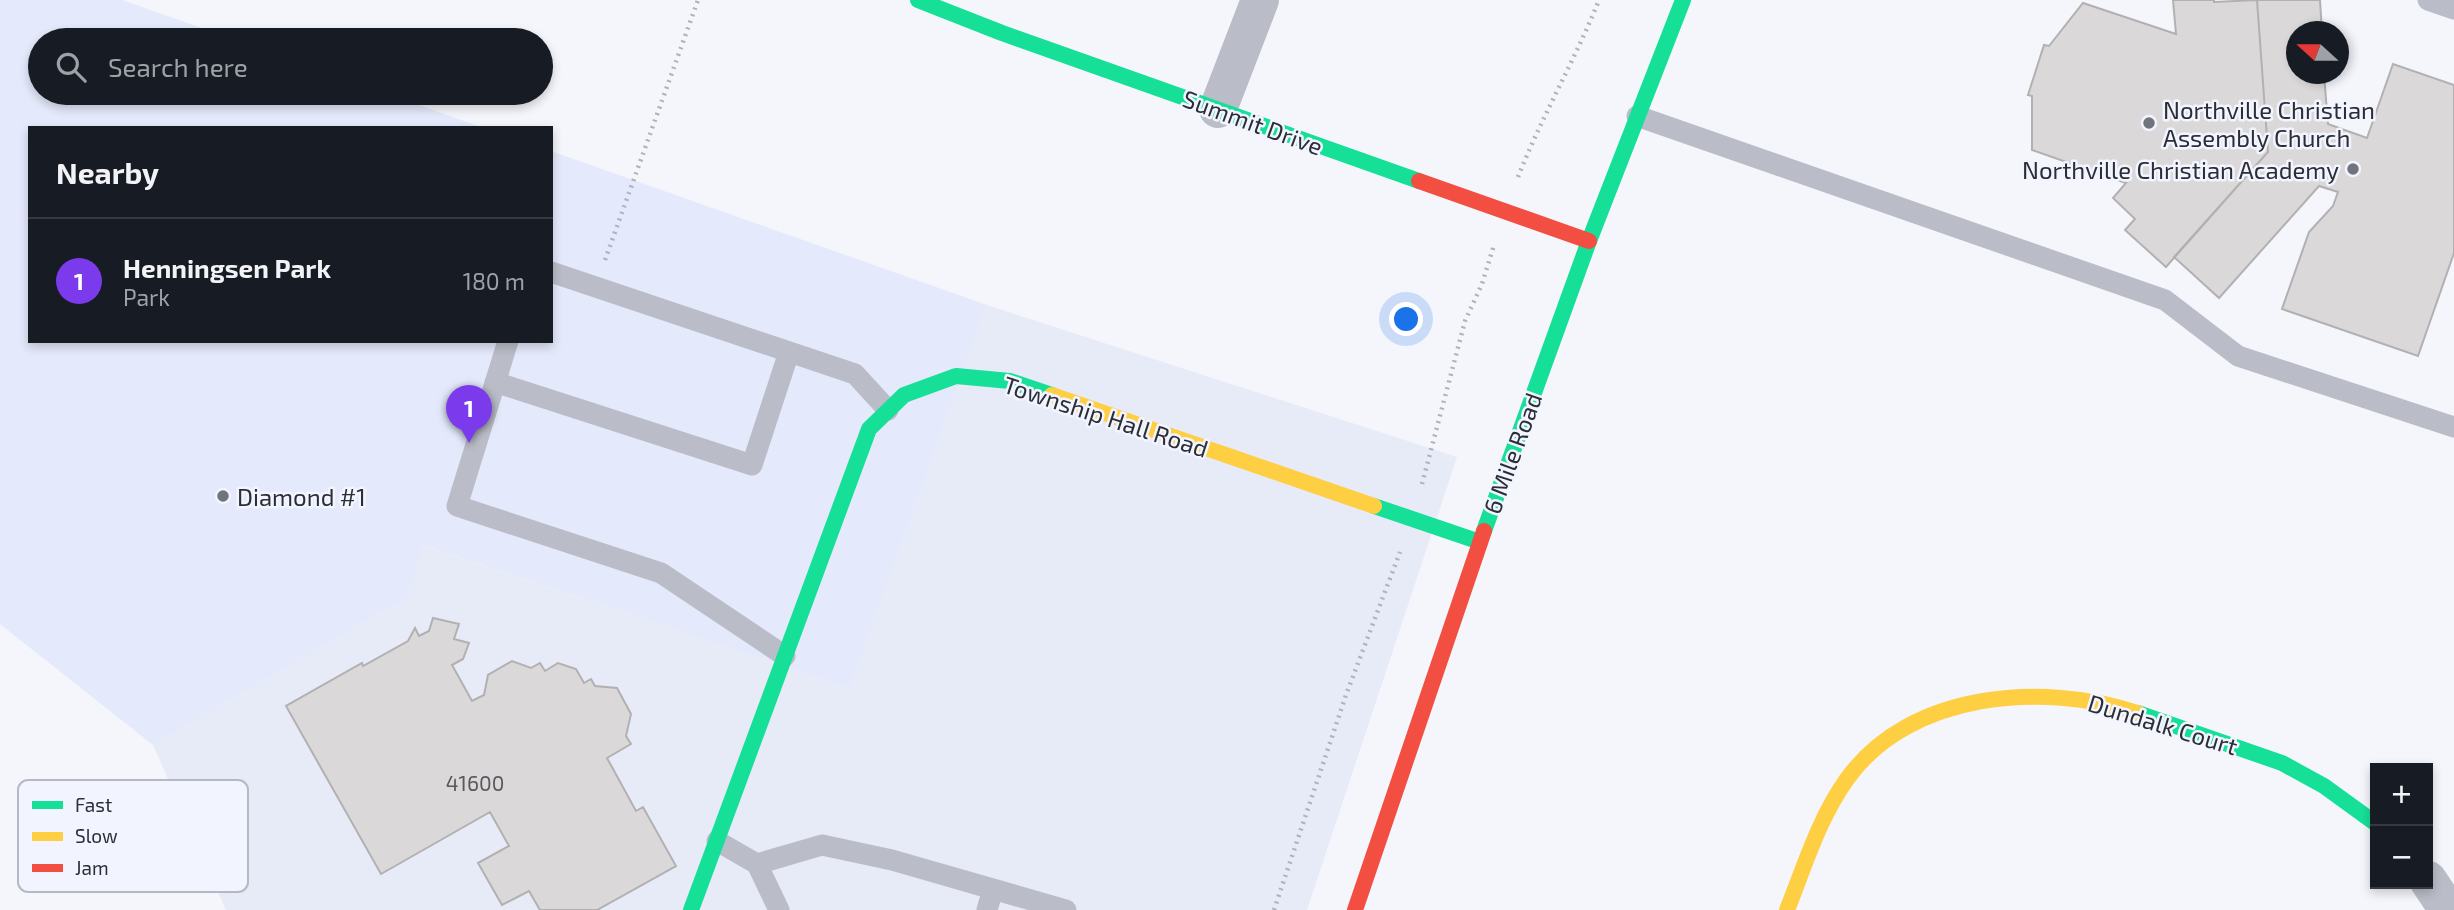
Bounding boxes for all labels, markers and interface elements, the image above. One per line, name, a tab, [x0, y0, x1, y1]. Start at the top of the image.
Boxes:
north arrow	[2286, 21, 2349, 84]
search box	[28, 28, 553, 105]
icon: search	[52, 48, 90, 86]
text: Search here	[108, 51, 248, 82]
street label: Summit Drive	[1179, 83, 1327, 161]
place label: Northville Christian Assembly Church	[2163, 95, 2375, 152]
marker: Northville Christian Assembly Church	[2141, 115, 2157, 131]
text: Nearby	[56, 154, 159, 190]
place label: Northville Christian Academy	[2022, 155, 2339, 184]
marker: Northville Christian Academy	[2345, 161, 2361, 177]
text: Henningsen Park	[123, 252, 331, 283]
text: 1	[74, 267, 84, 295]
text: 180 m	[463, 267, 525, 295]
text: Park	[123, 283, 170, 311]
your location	[1389, 302, 1423, 336]
street label: Township Hall Road	[1000, 369, 1212, 463]
pin: 1	[446, 385, 492, 443]
street label: 6 Mile Road	[1477, 388, 1547, 518]
place label: Diamond #1	[237, 482, 366, 511]
marker: Diamond #1	[215, 488, 231, 504]
street label: Dundalk Court	[2085, 688, 2241, 760]
map controls	[2370, 763, 2433, 889]
button: +	[2370, 763, 2433, 826]
house number: 41600	[446, 770, 504, 795]
legend	[18, 780, 248, 892]
text: Fast	[75, 793, 112, 816]
text: Slow	[75, 824, 118, 847]
button: −	[2370, 826, 2433, 889]
text: Jam	[75, 856, 109, 879]

